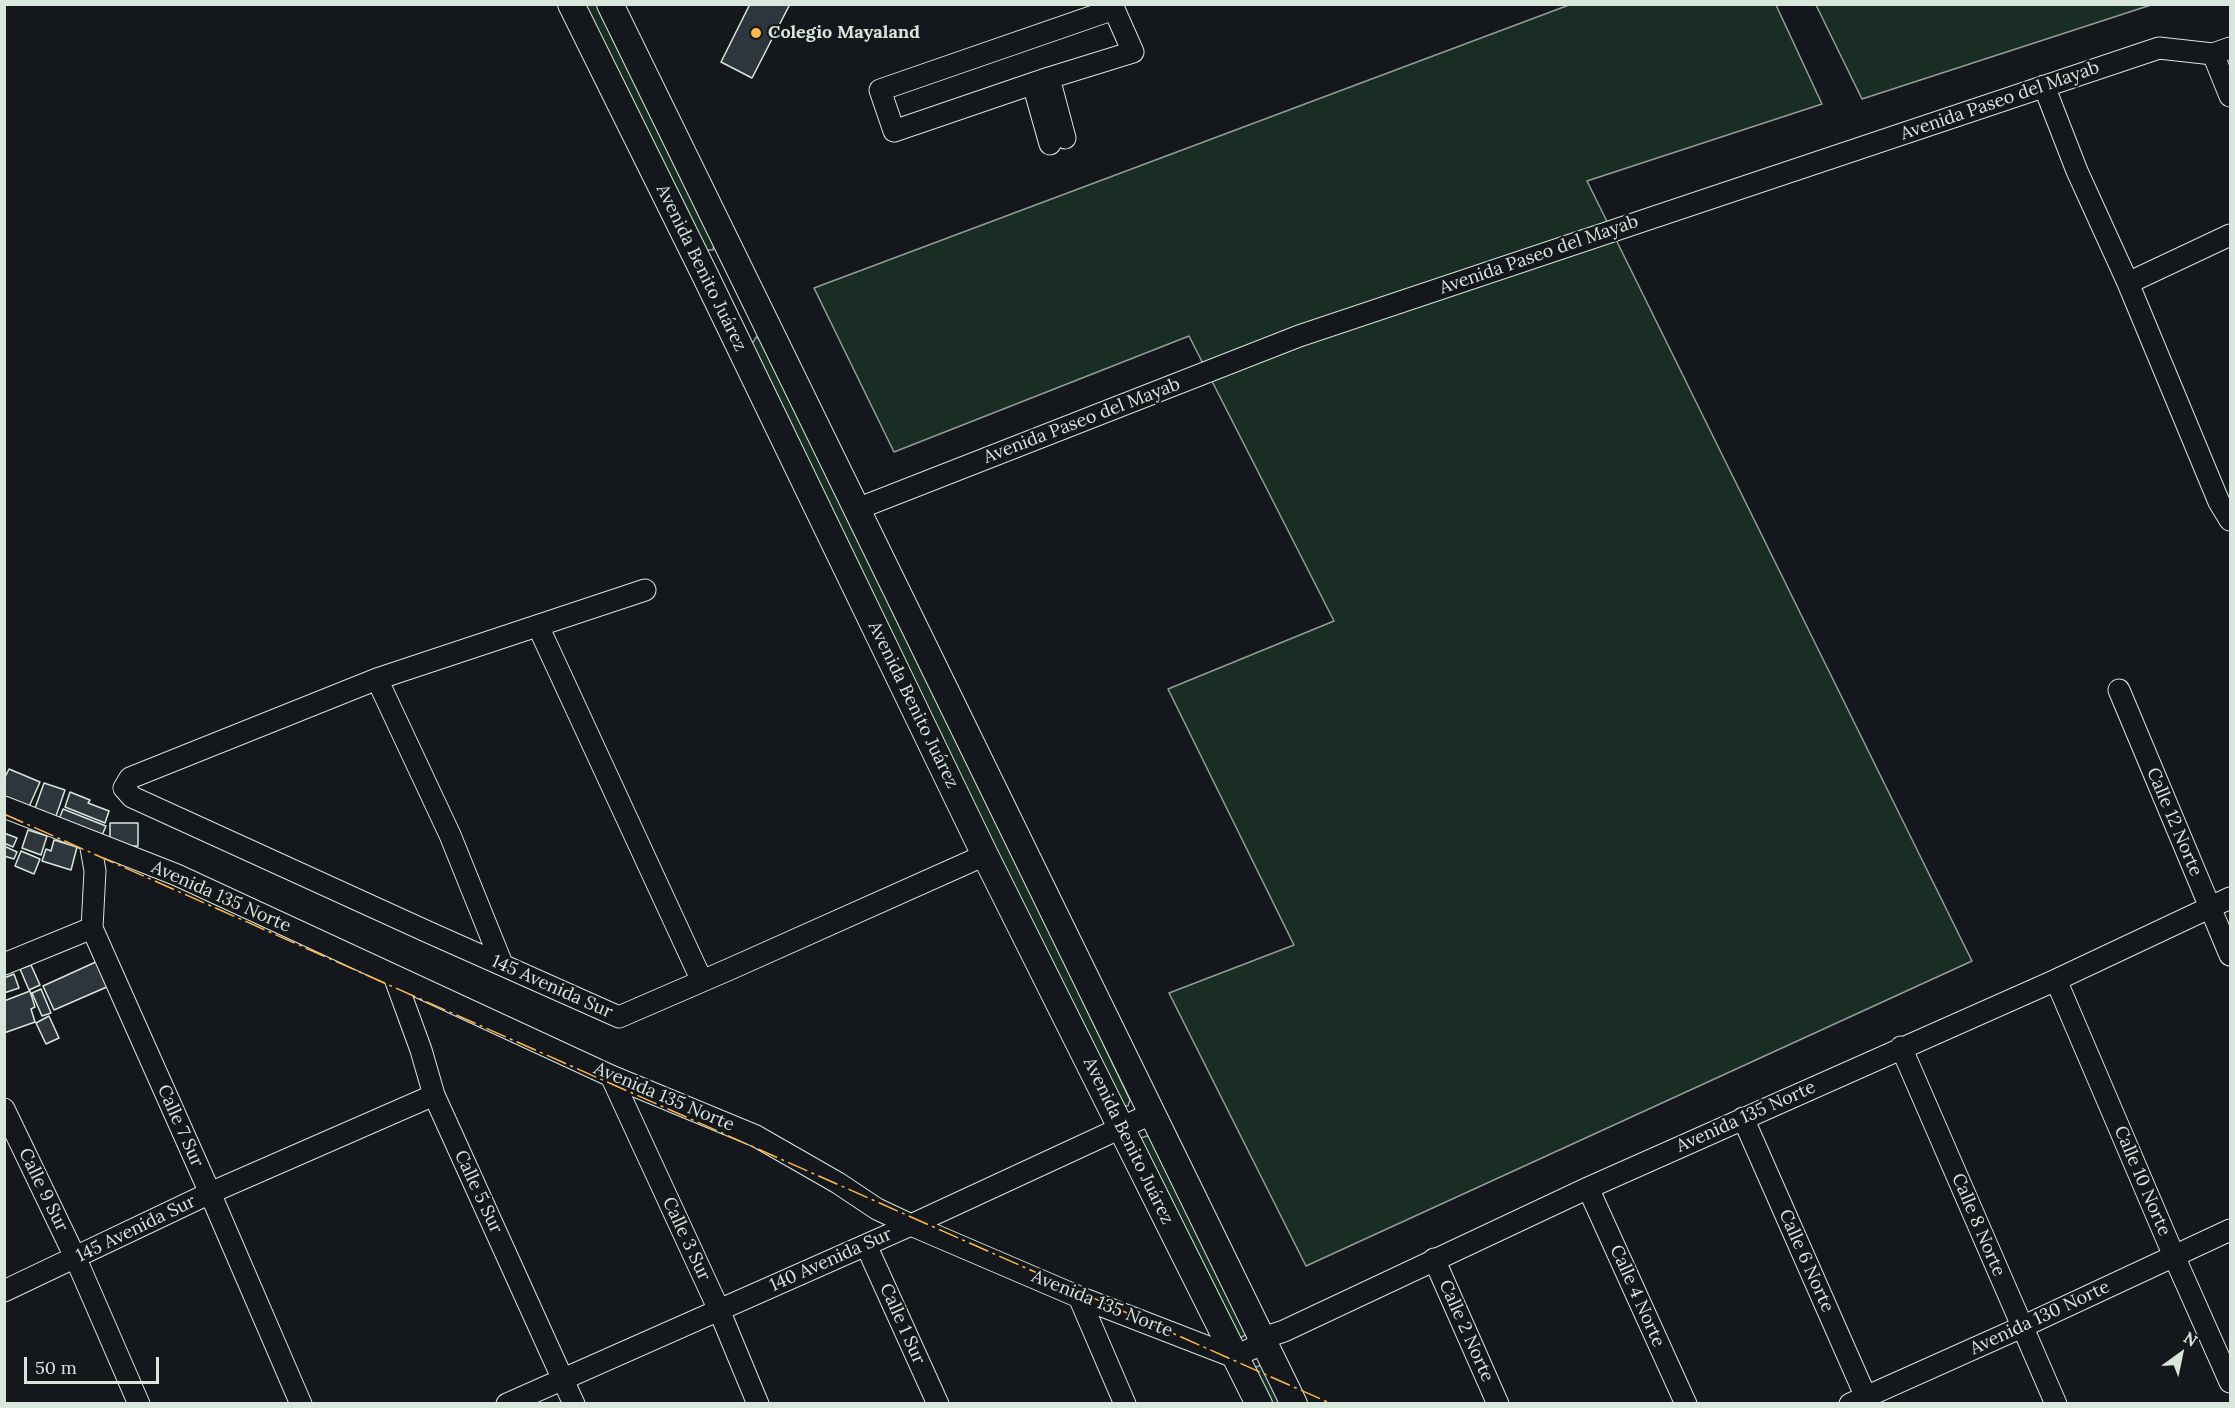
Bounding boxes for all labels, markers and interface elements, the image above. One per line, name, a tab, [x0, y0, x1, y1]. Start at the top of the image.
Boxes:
place label: Colegio Mayaland	[768, 22, 920, 44]
marker: Colegio Mayaland	[749, 26, 763, 40]
street label: Avenida Paseo del Mayab	[1898, 57, 2102, 145]
street label: Avenida Benito Juárez	[651, 181, 751, 355]
street label: Avenida Paseo del Mayab	[1437, 211, 1641, 299]
street label: Avenida Paseo del Mayab	[981, 374, 1183, 468]
street label: Avenida Benito Juárez	[863, 618, 963, 792]
street label: Calle 12 Norte	[2141, 764, 2207, 880]
street label: Avenida 135 Norte	[148, 857, 294, 937]
street label: 145 Avenida Sur	[488, 951, 616, 1023]
street label: Avenida Benito Juárez	[1078, 1054, 1178, 1228]
street label: Avenida 135 Norte	[591, 1058, 737, 1136]
street label: Avenida 135 Norte	[1673, 1077, 1819, 1157]
street label: Calle 7 Sur	[152, 1081, 208, 1171]
street label: Calle 10 Norte	[2109, 1123, 2175, 1239]
street label: Calle 9 Sur	[14, 1145, 72, 1235]
street label: Calle 5 Sur	[449, 1147, 507, 1237]
street label: Calle 8 Norte	[1947, 1170, 2009, 1280]
street label: 145 Avenida Sur	[73, 1191, 199, 1267]
street label: Calle 3 Sur	[657, 1194, 715, 1284]
street label: Calle 6 Norte	[1774, 1206, 1838, 1316]
street label: 140 Avenida Sur	[767, 1223, 895, 1297]
street label: Calle 4 Norte	[1605, 1242, 1669, 1350]
street label: Avenida 135 Norte	[1028, 1266, 1176, 1342]
street label: Avenida 130 Norte	[1967, 1276, 2113, 1360]
street label: Calle 2 Norte	[1434, 1277, 1498, 1385]
street label: Calle 1 Sur	[875, 1280, 929, 1368]
north arrow	[2151, 1324, 2211, 1384]
text: N	[2180, 1327, 2201, 1351]
scale bar	[27, 1345, 162, 1383]
text: 50 m	[35, 1356, 77, 1379]

